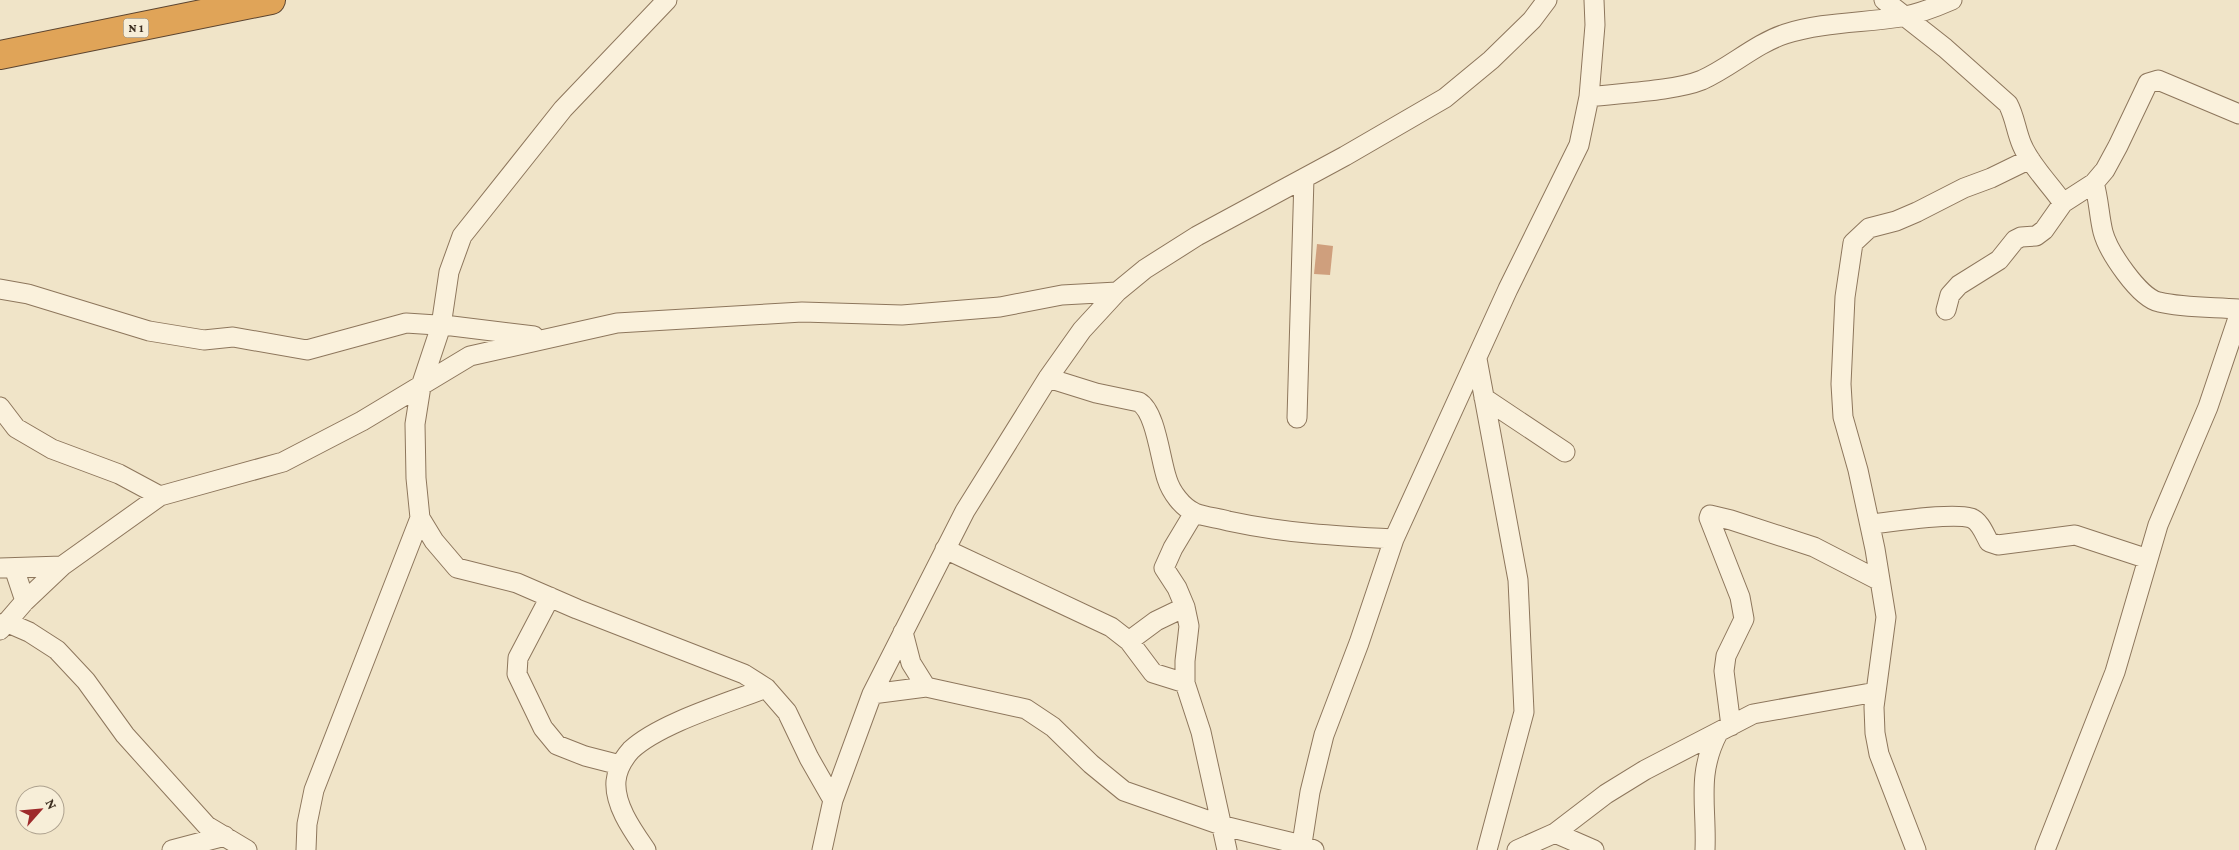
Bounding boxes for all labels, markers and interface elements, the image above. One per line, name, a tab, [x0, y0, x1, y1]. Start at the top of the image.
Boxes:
road number: N 1	[124, 18, 148, 38]
north arrow	[15, 785, 65, 835]
text: N	[42, 796, 61, 812]

